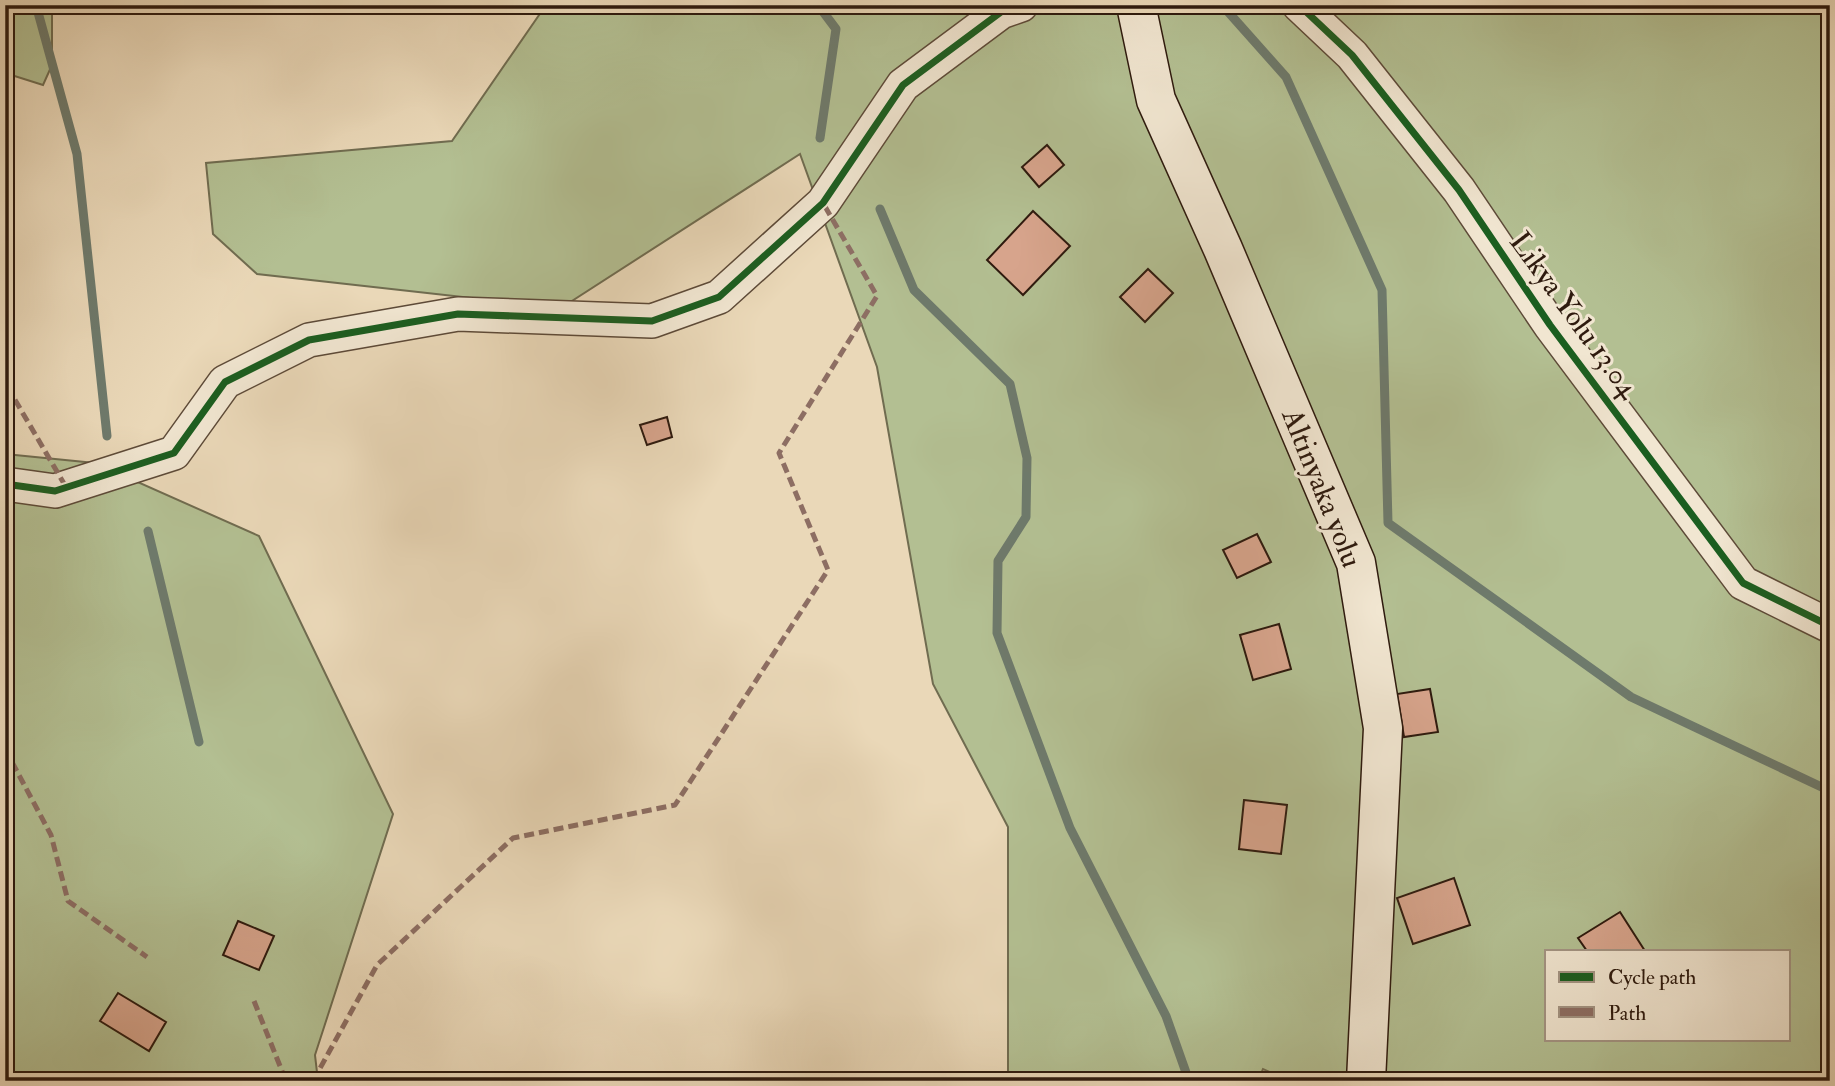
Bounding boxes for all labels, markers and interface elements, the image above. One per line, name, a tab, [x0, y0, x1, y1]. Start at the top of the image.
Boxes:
street label: Likya Yolu 13.04	[1501, 225, 1648, 407]
street label: Altinyaka yolu	[1273, 402, 1371, 573]
legend	[1545, 950, 1790, 1040]
text: Cycle path	[1608, 964, 1696, 991]
text: Path	[1608, 1000, 1646, 1027]

